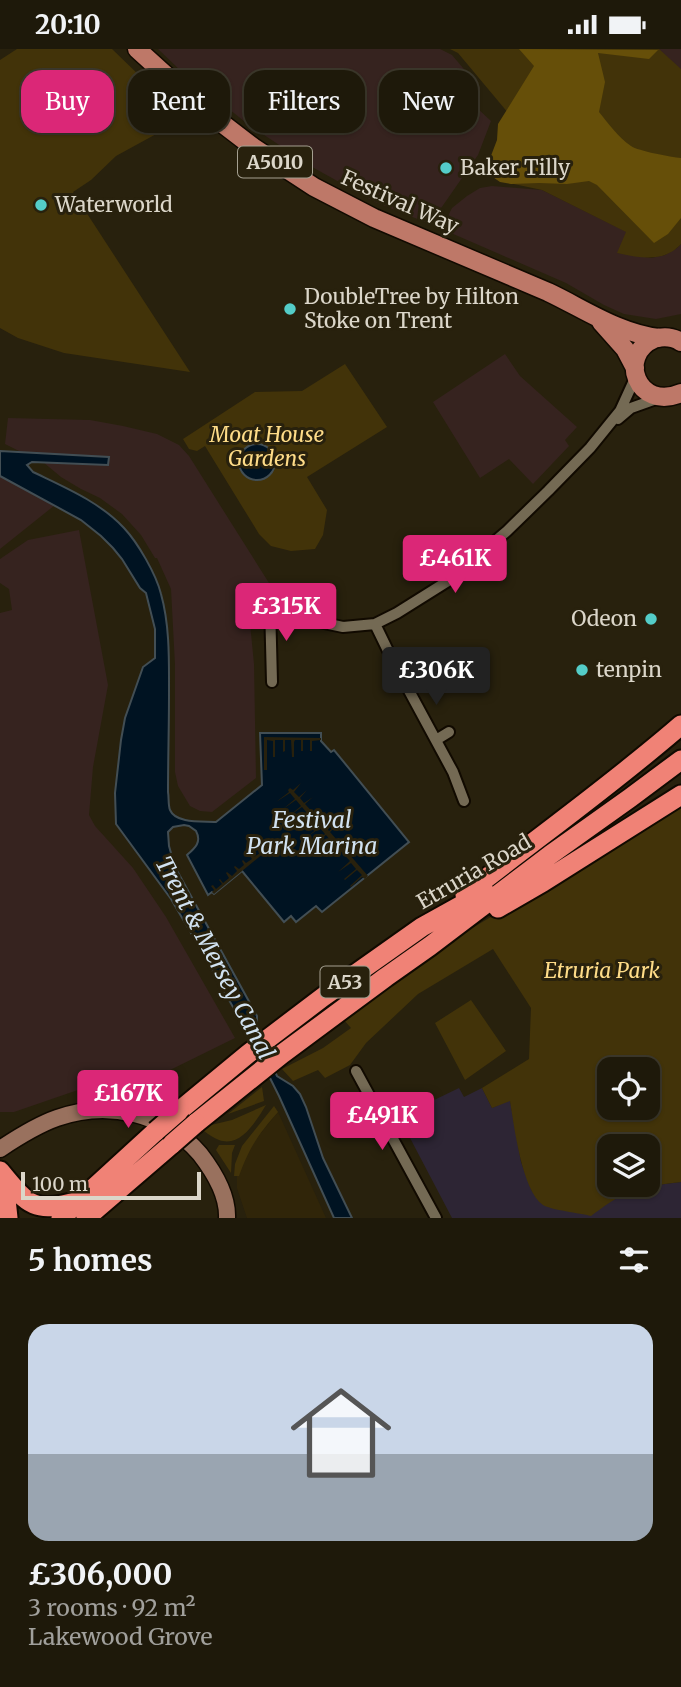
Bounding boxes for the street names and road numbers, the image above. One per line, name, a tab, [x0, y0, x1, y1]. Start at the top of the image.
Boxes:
road number: A5010	[238, 146, 312, 177]
street label: Festival Way	[337, 164, 464, 240]
street label: Etruria Road	[412, 828, 536, 915]
road number: A53	[320, 966, 370, 997]

